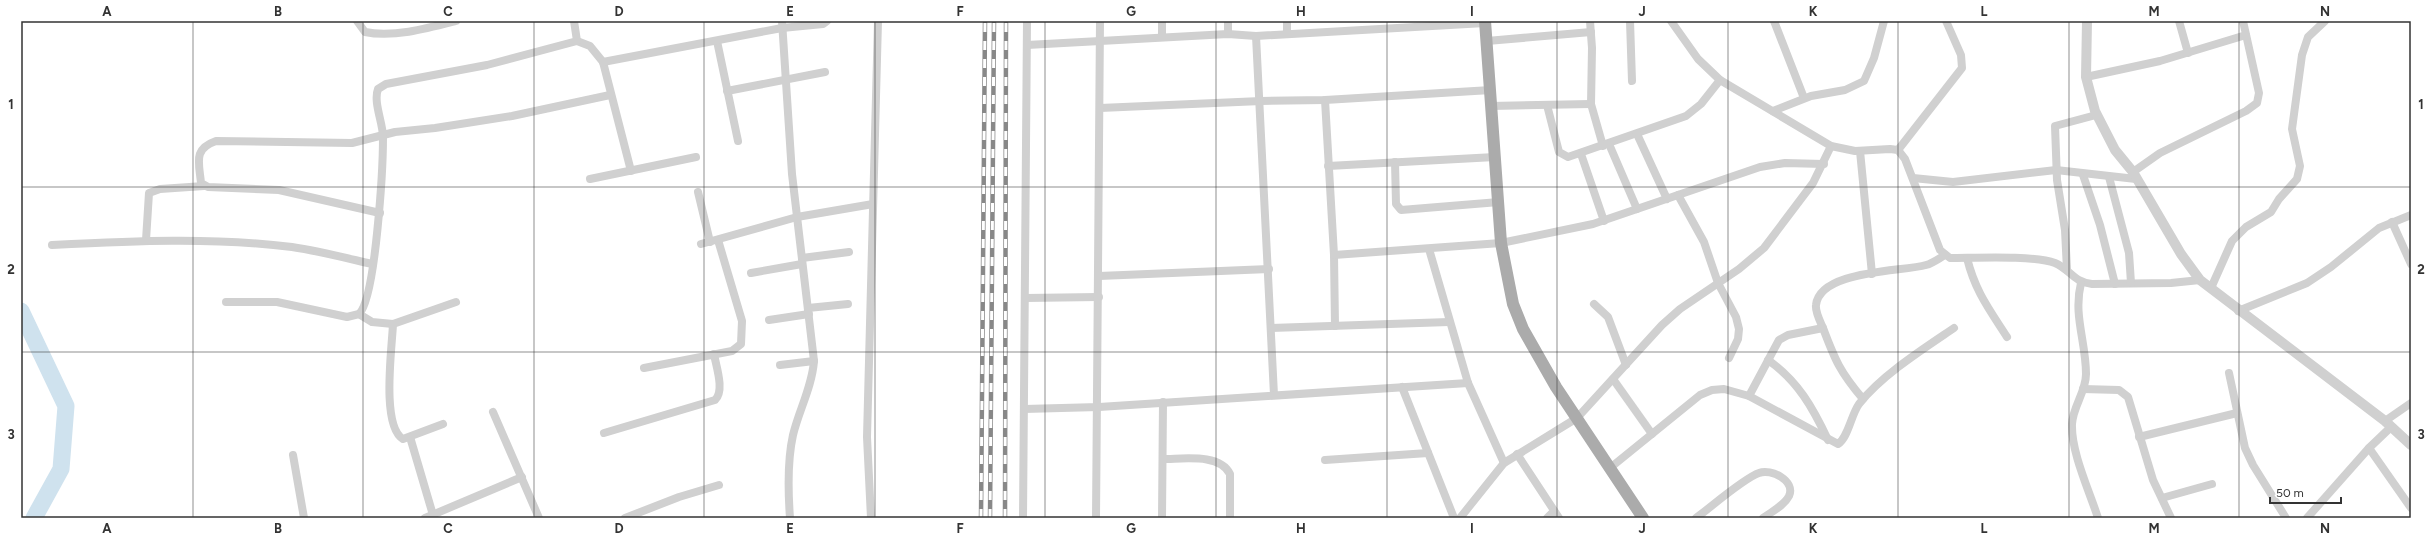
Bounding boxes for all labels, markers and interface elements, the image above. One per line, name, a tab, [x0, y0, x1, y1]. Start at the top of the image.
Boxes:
text: A	[102, 4, 112, 19]
text: B	[274, 4, 282, 19]
text: C	[443, 4, 453, 19]
text: D	[614, 4, 624, 19]
text: E	[786, 4, 794, 19]
text: F	[956, 4, 964, 19]
text: G	[1126, 4, 1136, 19]
text: H	[1296, 4, 1306, 19]
text: I	[1470, 4, 1474, 19]
text: J	[1638, 4, 1646, 19]
text: K	[1809, 4, 1818, 19]
text: L	[1981, 4, 1988, 19]
text: M	[2148, 4, 2160, 19]
text: N	[2320, 4, 2330, 19]
text: 1	[8, 97, 14, 112]
text: 1	[2418, 97, 2424, 112]
text: 2	[7, 262, 15, 277]
text: 2	[2417, 262, 2425, 277]
text: 3	[7, 427, 15, 442]
text: 3	[2417, 427, 2425, 442]
scale bar	[2270, 479, 2341, 505]
text: 50 m	[2276, 486, 2304, 500]
text: A	[102, 521, 112, 536]
text: B	[274, 521, 282, 536]
text: C	[443, 521, 453, 536]
text: D	[614, 521, 624, 536]
text: E	[786, 521, 794, 536]
text: F	[956, 521, 964, 536]
text: G	[1126, 521, 1136, 536]
text: H	[1296, 521, 1306, 536]
text: I	[1470, 521, 1474, 536]
text: J	[1638, 521, 1646, 536]
text: K	[1809, 521, 1818, 536]
text: L	[1981, 521, 1988, 536]
text: M	[2148, 521, 2160, 536]
text: N	[2320, 521, 2330, 536]

